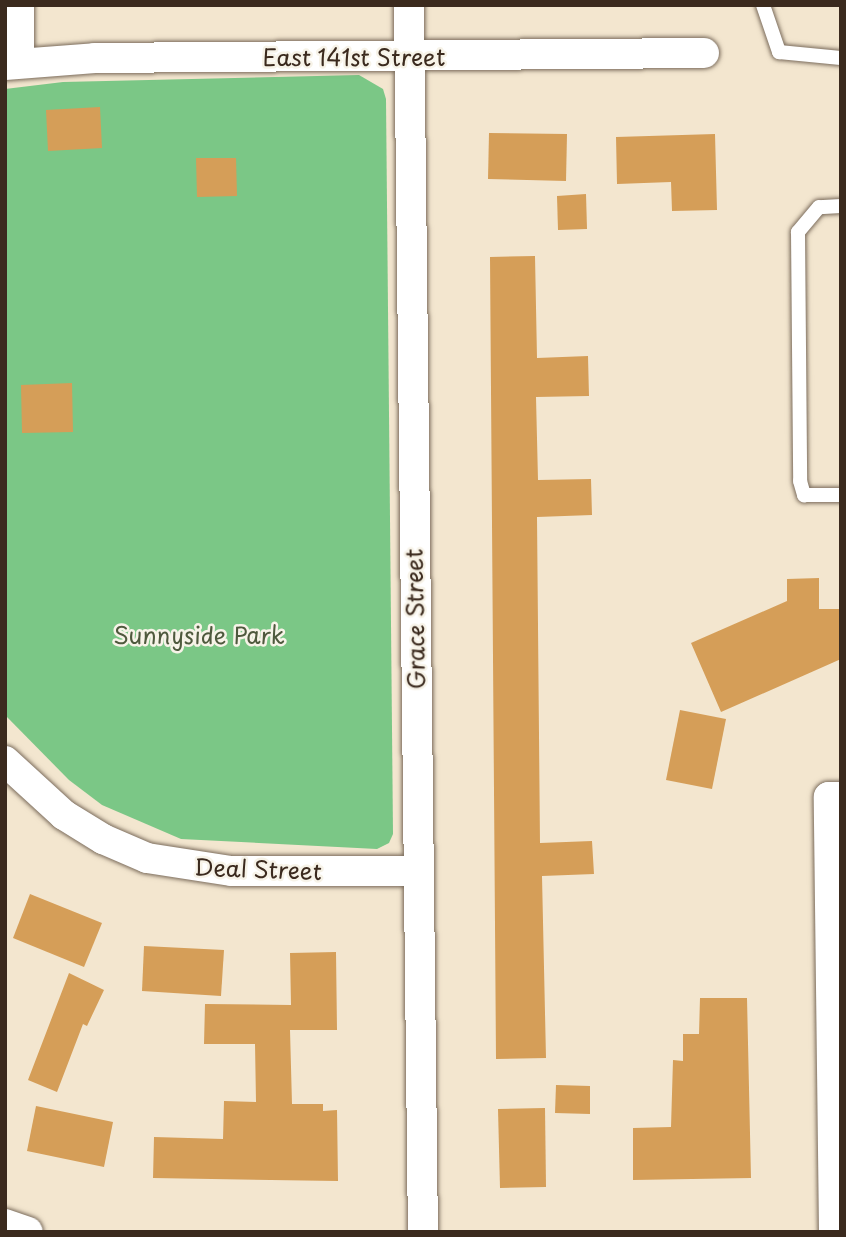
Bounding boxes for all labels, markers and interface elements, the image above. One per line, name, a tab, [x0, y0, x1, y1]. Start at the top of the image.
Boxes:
street label: East 141st Street	[261, 43, 447, 71]
street label: Grace Street	[400, 547, 430, 691]
park label: Sunnyside Park	[113, 621, 285, 649]
street label: Deal Street	[193, 853, 323, 885]

